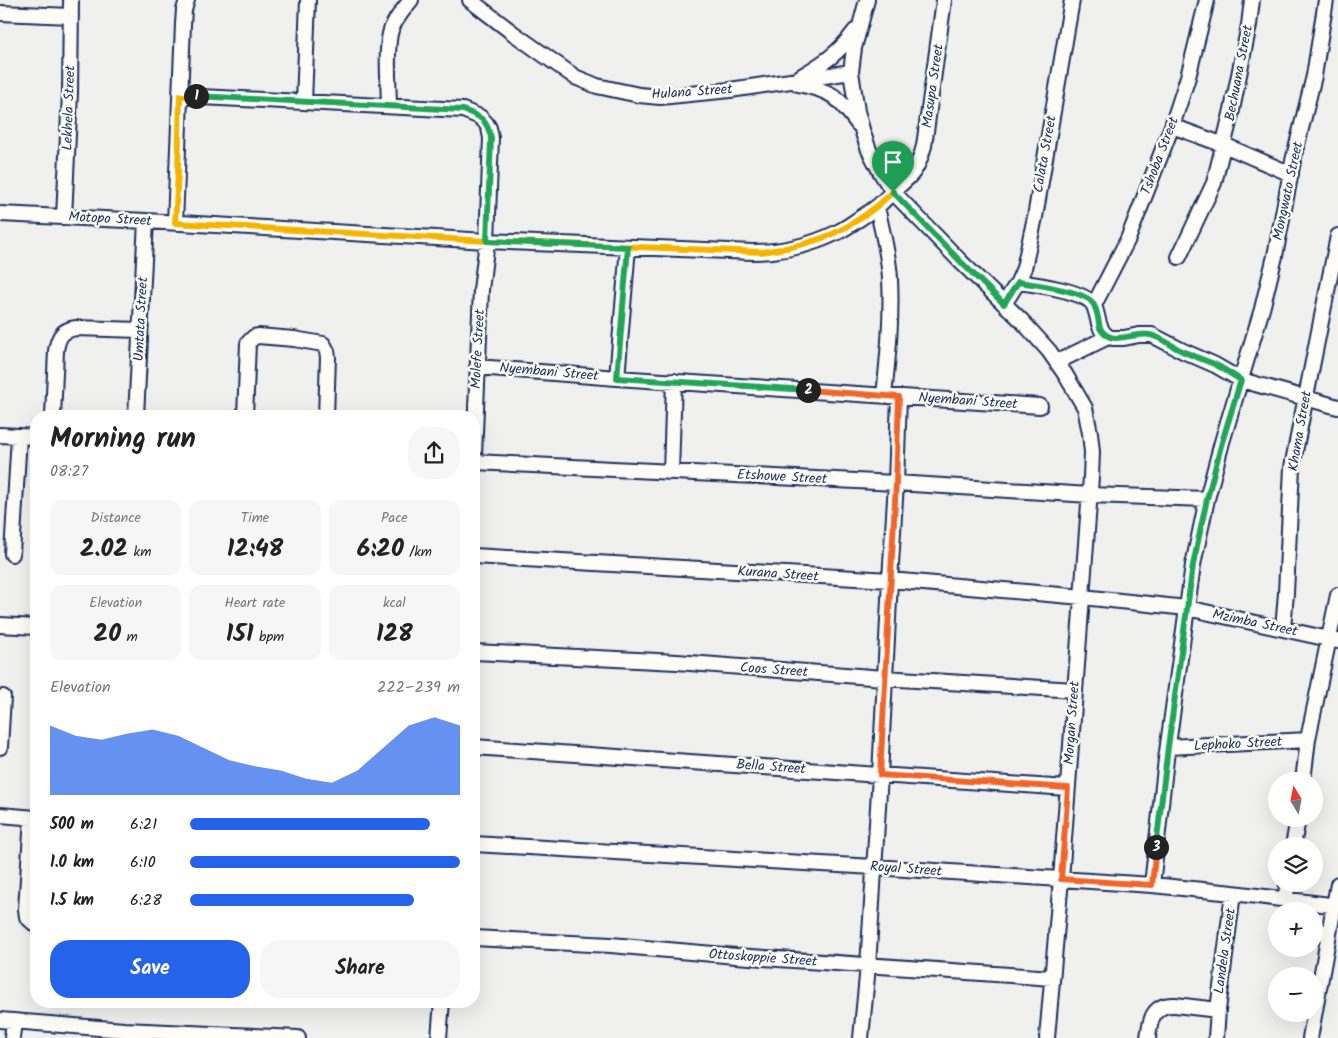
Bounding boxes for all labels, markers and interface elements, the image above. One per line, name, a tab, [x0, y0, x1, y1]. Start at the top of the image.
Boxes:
street label: Bechuana Street	[1219, 23, 1259, 123]
street label: Masupa Street	[916, 42, 950, 129]
street label: Lekhela Street	[57, 64, 82, 151]
street label: Hulana Street	[651, 78, 734, 106]
pin: 1	[184, 84, 208, 108]
text: 1	[194, 85, 199, 107]
street label: Calata Street	[1027, 113, 1063, 194]
street label: Tshoba Street	[1135, 113, 1185, 198]
street label: Mongwato Street	[1267, 139, 1309, 242]
pin	[872, 141, 914, 192]
icon: arrive	[879, 148, 907, 176]
street label: Motopo Street	[68, 206, 153, 232]
street label: Umtata Street	[128, 276, 154, 362]
street label: Molefe Street	[465, 308, 491, 389]
street label: Nyembani Street	[499, 357, 600, 387]
pin: 2	[796, 378, 820, 402]
text: 2	[804, 379, 813, 401]
street label: Nyembani Street	[918, 387, 1019, 415]
street label: Khama Street	[1282, 389, 1318, 473]
text: Morning run	[50, 417, 196, 462]
button: share	[408, 427, 460, 479]
text: 08:27	[50, 459, 88, 484]
street label: Etshowe Street	[736, 464, 828, 490]
text: Distance	[91, 507, 141, 529]
text: Time	[241, 507, 269, 529]
text: Pace	[381, 507, 408, 529]
text: 2.02	[80, 529, 128, 569]
text: 12:48	[227, 529, 283, 569]
text: 6:20	[357, 529, 404, 569]
text: km	[128, 541, 151, 563]
text: /km	[404, 541, 432, 563]
street label: Kurana Street	[737, 560, 820, 588]
text: Elevation	[89, 592, 142, 614]
text: Heart rate	[225, 592, 285, 614]
text: kcal	[383, 592, 406, 614]
street label: Mzimba Street	[1210, 603, 1300, 643]
text: 20	[94, 614, 121, 654]
text: 151	[226, 614, 253, 654]
text: 128	[376, 614, 413, 654]
text: m	[121, 626, 138, 648]
text: bpm	[253, 626, 284, 648]
street label: Coos Street	[739, 657, 809, 683]
text: Elevation	[50, 675, 111, 700]
text: 222–239 m	[377, 675, 460, 700]
street label: Morgan Street	[1058, 680, 1086, 766]
street label: Lephoko Street	[1193, 731, 1283, 757]
street label: Bella Street	[735, 754, 807, 780]
north arrow	[1268, 772, 1322, 828]
map controls	[1268, 772, 1323, 1022]
text: 500 m	[50, 812, 94, 837]
text: 6:21	[130, 812, 157, 837]
pin: 3	[1144, 834, 1168, 860]
text: 3	[1153, 836, 1160, 858]
button: layers	[1268, 837, 1323, 892]
text: 1.0 km	[50, 850, 94, 875]
text: 6:10	[130, 850, 156, 875]
street label: Royal Street	[869, 856, 943, 883]
text: 1.5 km	[50, 888, 94, 913]
text: 6:28	[130, 888, 162, 913]
button: +	[1268, 902, 1323, 957]
street label: Landela Street	[1208, 906, 1242, 995]
button: Save	[50, 940, 250, 998]
button: Share	[260, 940, 460, 998]
street label: Ottoskoppie Street	[708, 943, 819, 973]
button: −	[1268, 967, 1323, 1022]

